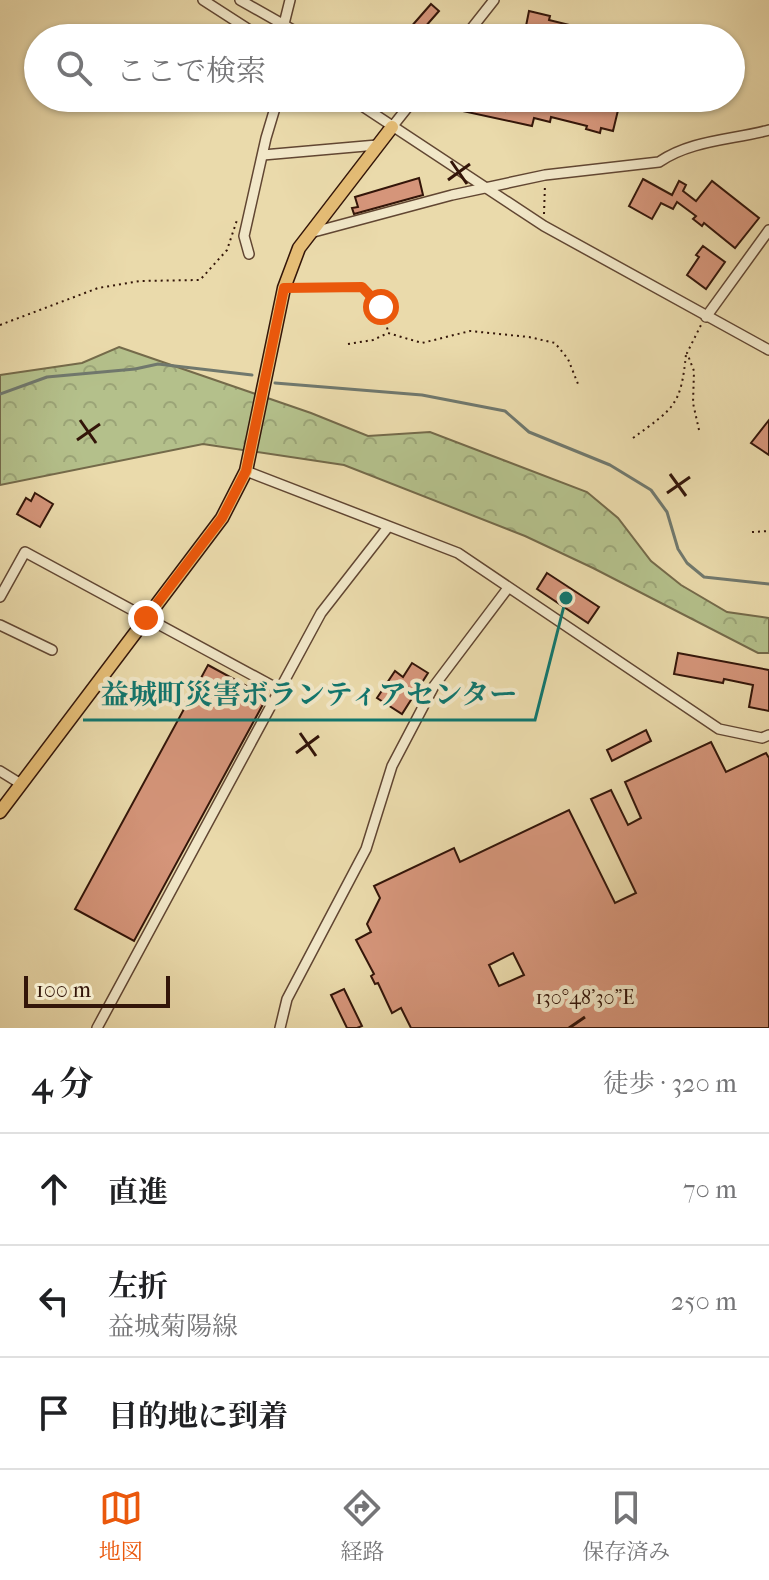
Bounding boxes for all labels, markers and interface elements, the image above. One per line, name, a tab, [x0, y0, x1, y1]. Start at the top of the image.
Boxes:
search box	[24, 24, 745, 112]
icon: search	[52, 46, 96, 90]
text: ここで検索	[116, 54, 266, 89]
route start	[363, 289, 399, 325]
route end	[128, 600, 164, 636]
callout: 益城町災害ボランティアセンター	[83, 668, 535, 720]
text: 益城町災害ボランティアセンター	[101, 678, 517, 711]
scale bar	[24, 972, 170, 1008]
text: 100 m	[36, 977, 91, 1003]
text: 130°48'30"E	[535, 986, 635, 1009]
text: 4 分	[32, 1064, 93, 1104]
text: 徒歩 · 320 m	[603, 1068, 737, 1099]
icon: ahead	[32, 1167, 76, 1211]
text: 70 m	[683, 1174, 737, 1205]
text: 直進	[108, 1175, 168, 1210]
text: 左折	[108, 1269, 168, 1304]
icon: left	[32, 1279, 76, 1323]
text: 250 m	[671, 1286, 737, 1317]
text: 益城菊陽線	[108, 1311, 238, 1342]
icon: arrive	[32, 1391, 76, 1435]
text: 目的地に到着	[108, 1399, 288, 1434]
tab: 地図	[99, 1486, 143, 1565]
tab: 経路	[340, 1486, 384, 1565]
tab: 保存済み	[582, 1486, 670, 1565]

